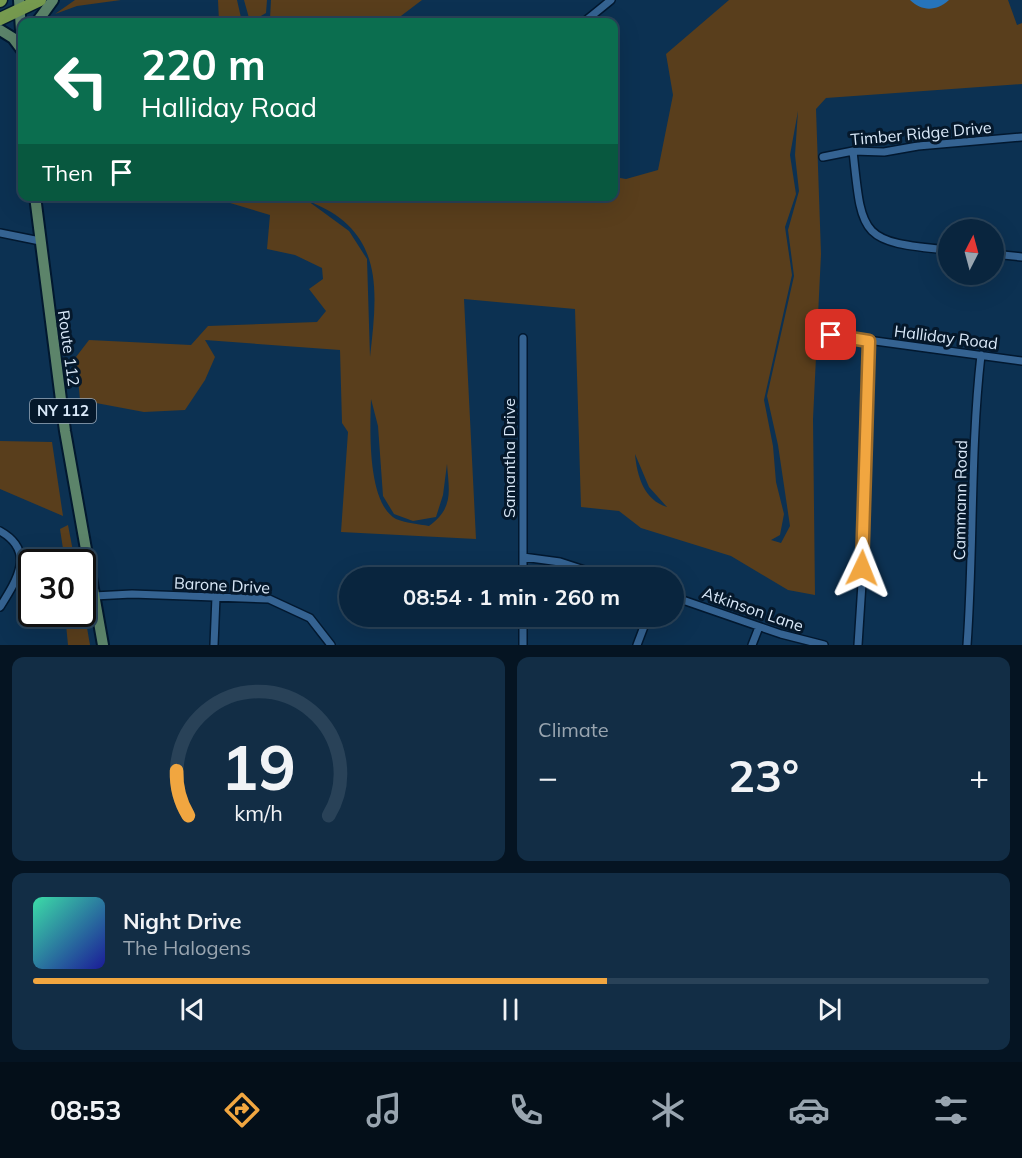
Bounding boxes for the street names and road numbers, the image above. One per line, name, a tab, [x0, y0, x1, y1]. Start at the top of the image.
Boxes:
street label: Timber Ridge Drive	[850, 117, 992, 149]
street label: Route 112	[54, 309, 84, 387]
street label: Halliday Road	[893, 321, 999, 353]
street label: Samantha Drive	[499, 398, 519, 518]
road number: NY 112	[30, 399, 96, 423]
street label: Cammann Road	[949, 440, 971, 560]
street label: Barone Drive	[173, 572, 271, 598]
street label: Atkinson Lane	[700, 582, 806, 636]

